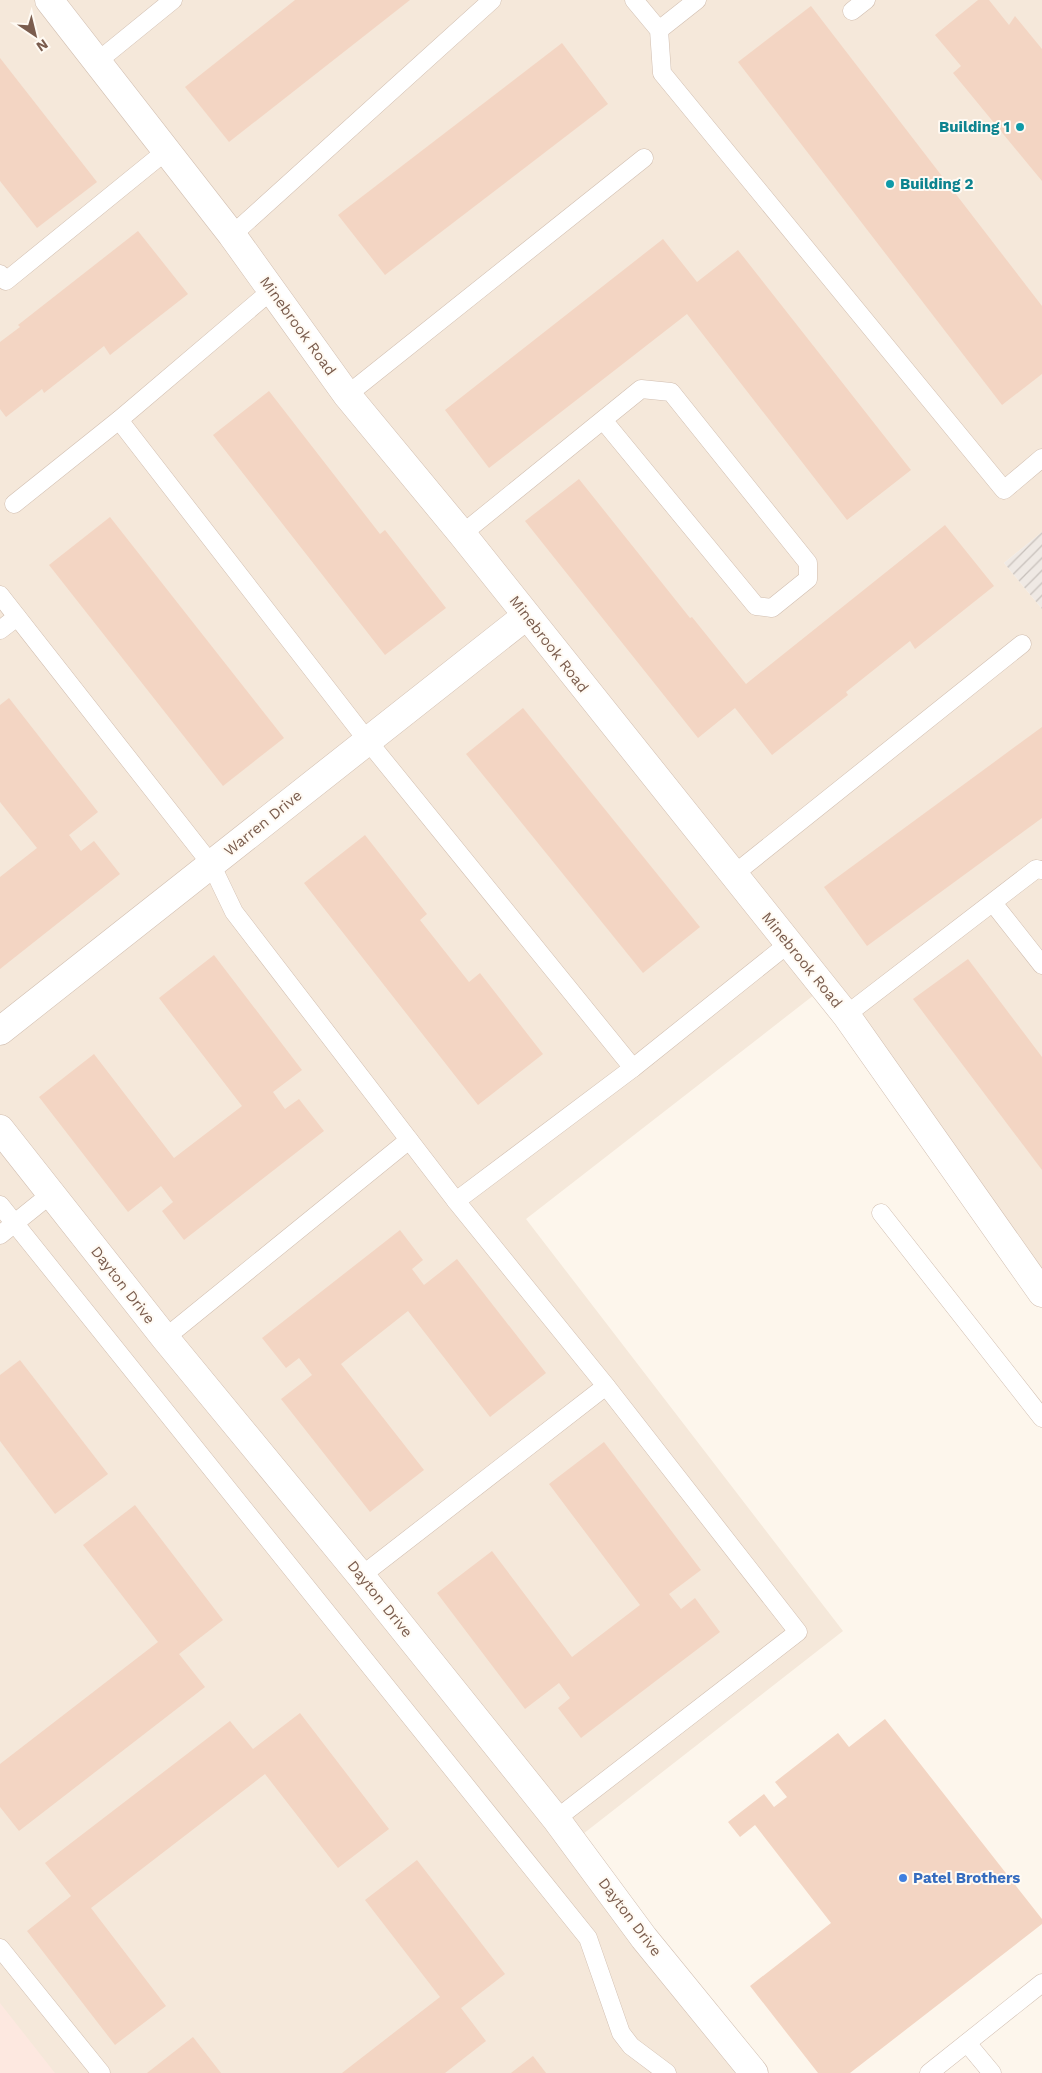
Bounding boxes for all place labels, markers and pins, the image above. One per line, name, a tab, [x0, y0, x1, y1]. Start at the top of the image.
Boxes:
place label: Building 1	[939, 118, 1010, 136]
marker: Building 1	[1014, 121, 1026, 133]
place label: Building 2	[900, 175, 974, 193]
marker: Building 2	[884, 178, 896, 190]
place label: Patel Brothers	[913, 1869, 1020, 1887]
marker: Patel Brothers	[897, 1872, 909, 1884]

